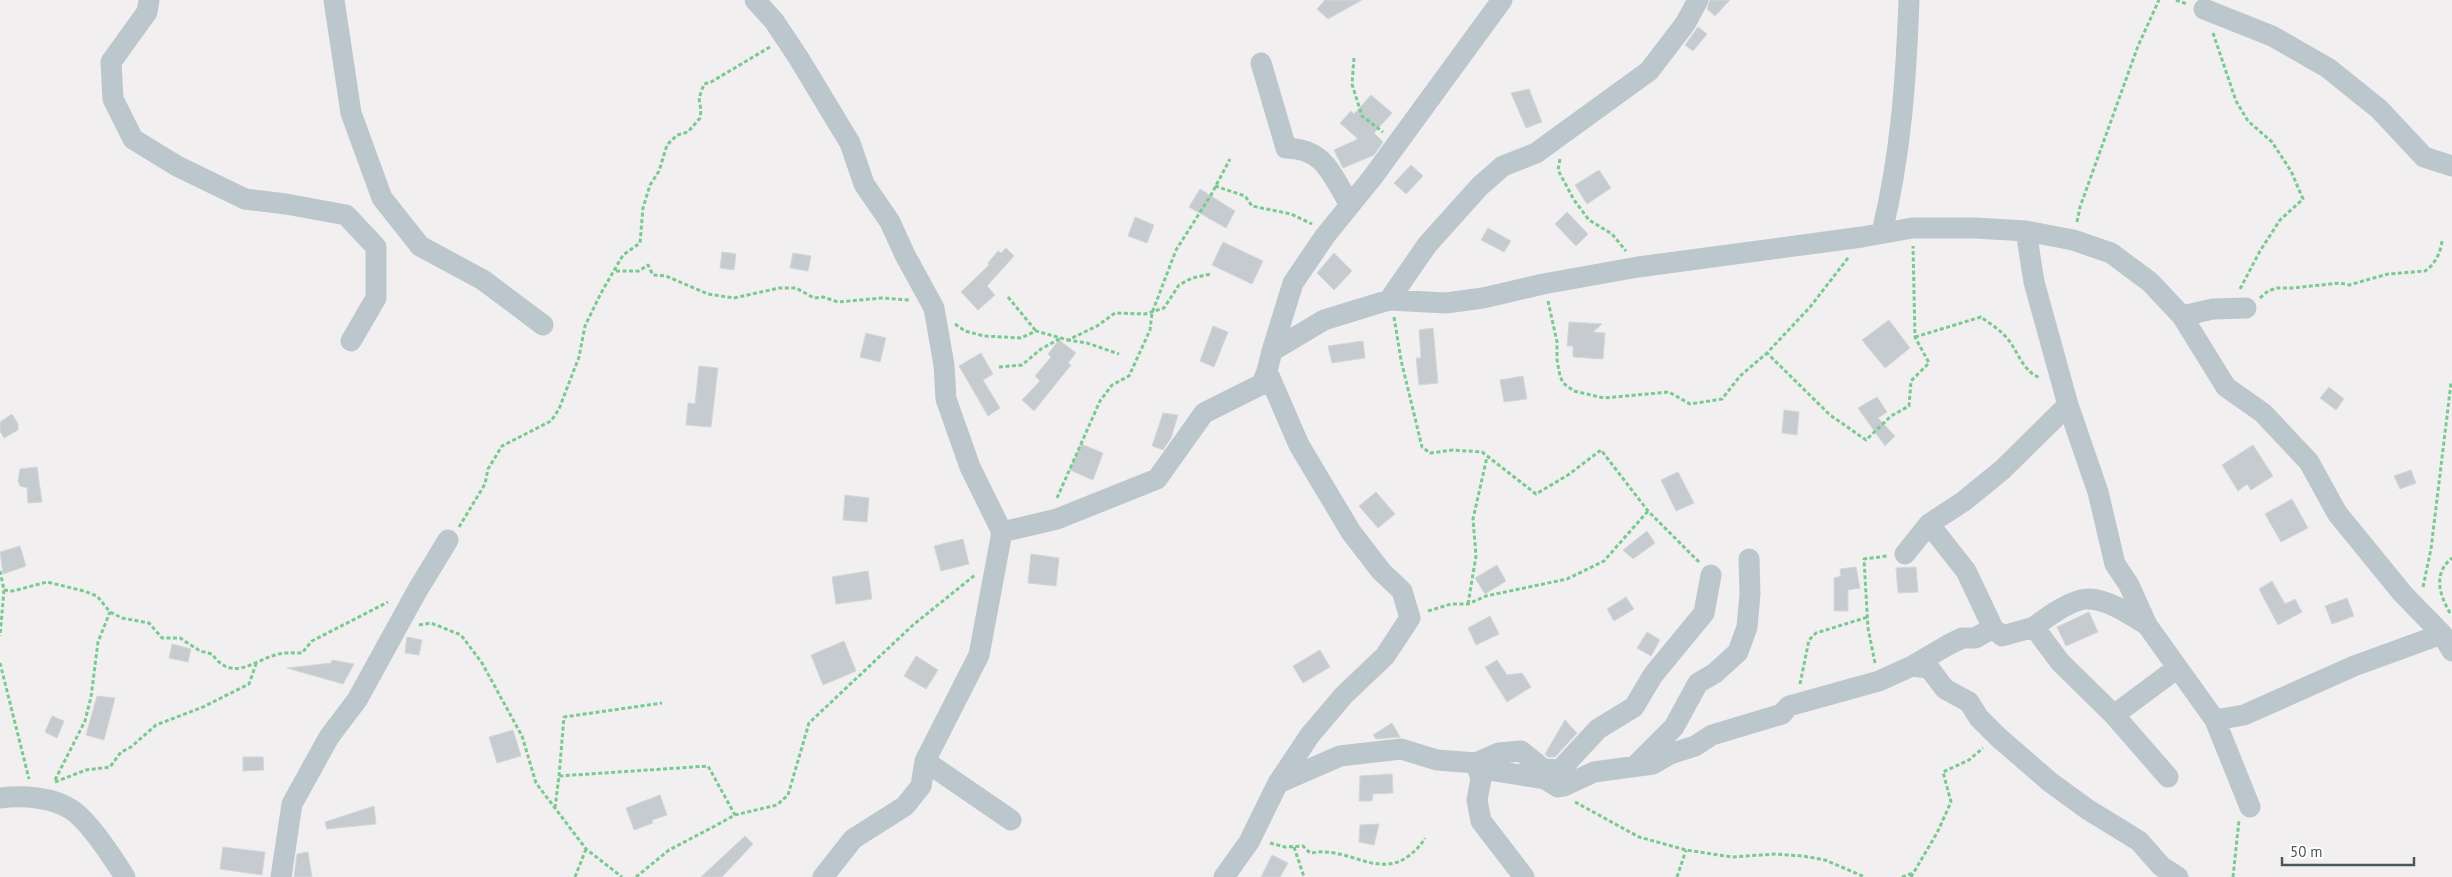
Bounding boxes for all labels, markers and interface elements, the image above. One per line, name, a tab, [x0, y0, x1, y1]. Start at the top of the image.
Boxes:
scale bar	[2282, 834, 2414, 866]
text: 50 m	[2290, 842, 2323, 861]

